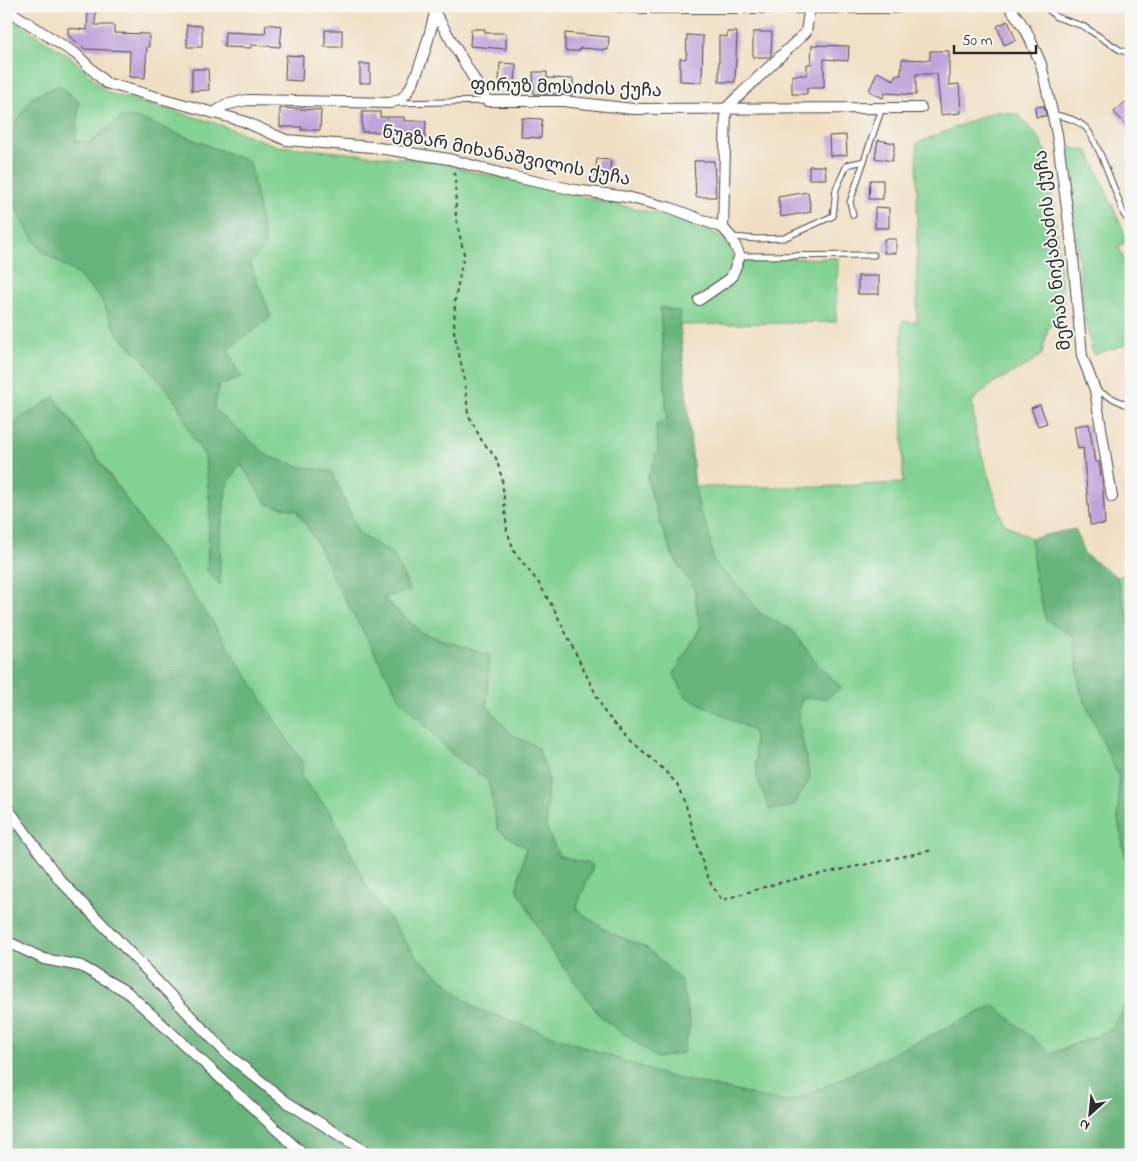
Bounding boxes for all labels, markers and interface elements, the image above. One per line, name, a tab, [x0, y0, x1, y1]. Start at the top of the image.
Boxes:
scale bar	[954, 22, 1037, 54]
text: 50 m	[962, 30, 993, 52]
street label: ფირუზ მოსიძის ქუჩა	[470, 73, 662, 105]
street label: ნუგზარ მიხანაშვილის ქუჩა	[380, 120, 632, 194]
street label: მერაბ ნიქაბაძის ქუჩა	[1029, 148, 1079, 352]
north arrow	[1064, 1088, 1114, 1138]
text: N	[1076, 1113, 1094, 1136]

